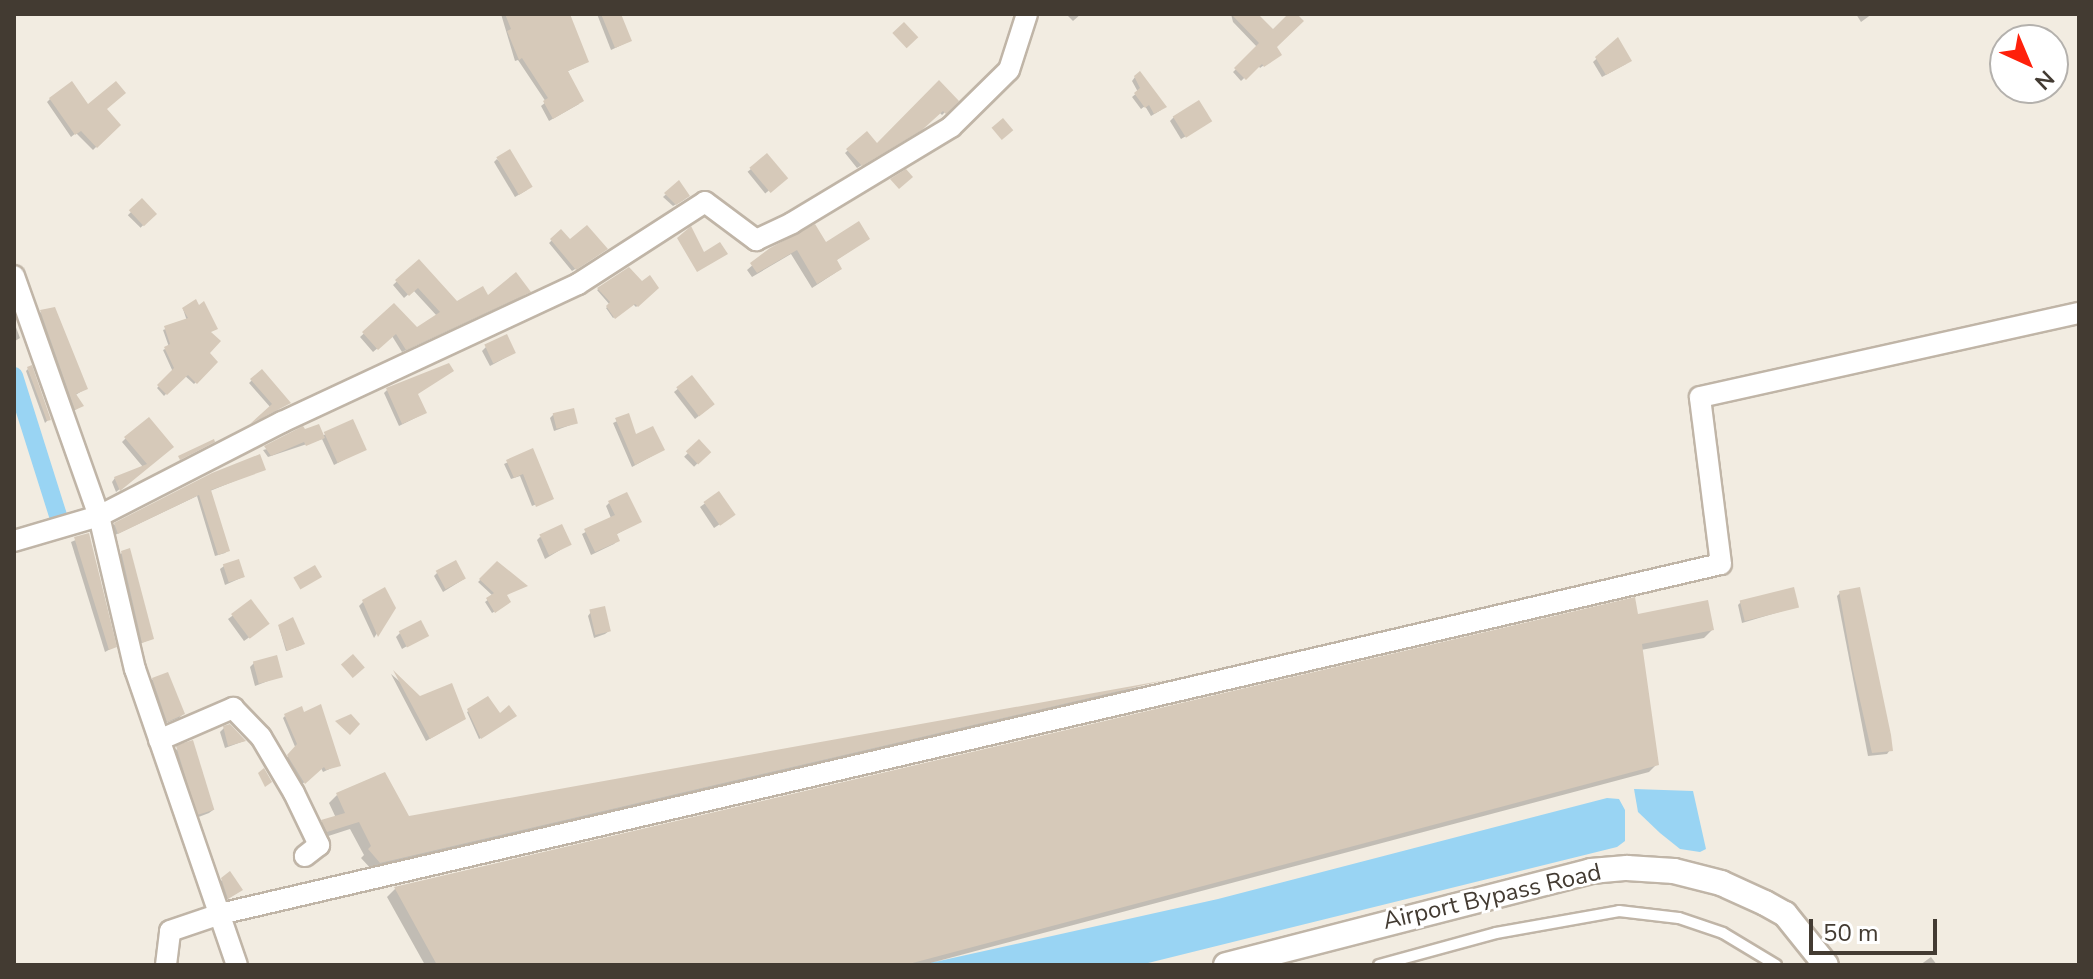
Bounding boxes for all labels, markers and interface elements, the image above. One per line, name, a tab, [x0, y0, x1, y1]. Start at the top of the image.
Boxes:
north arrow	[1989, 24, 2069, 104]
text: N	[2028, 63, 2061, 96]
street label: Airport Bypass Road	[1380, 858, 1604, 936]
scale bar	[1813, 903, 1941, 953]
text: 50 m	[1823, 917, 1879, 949]

